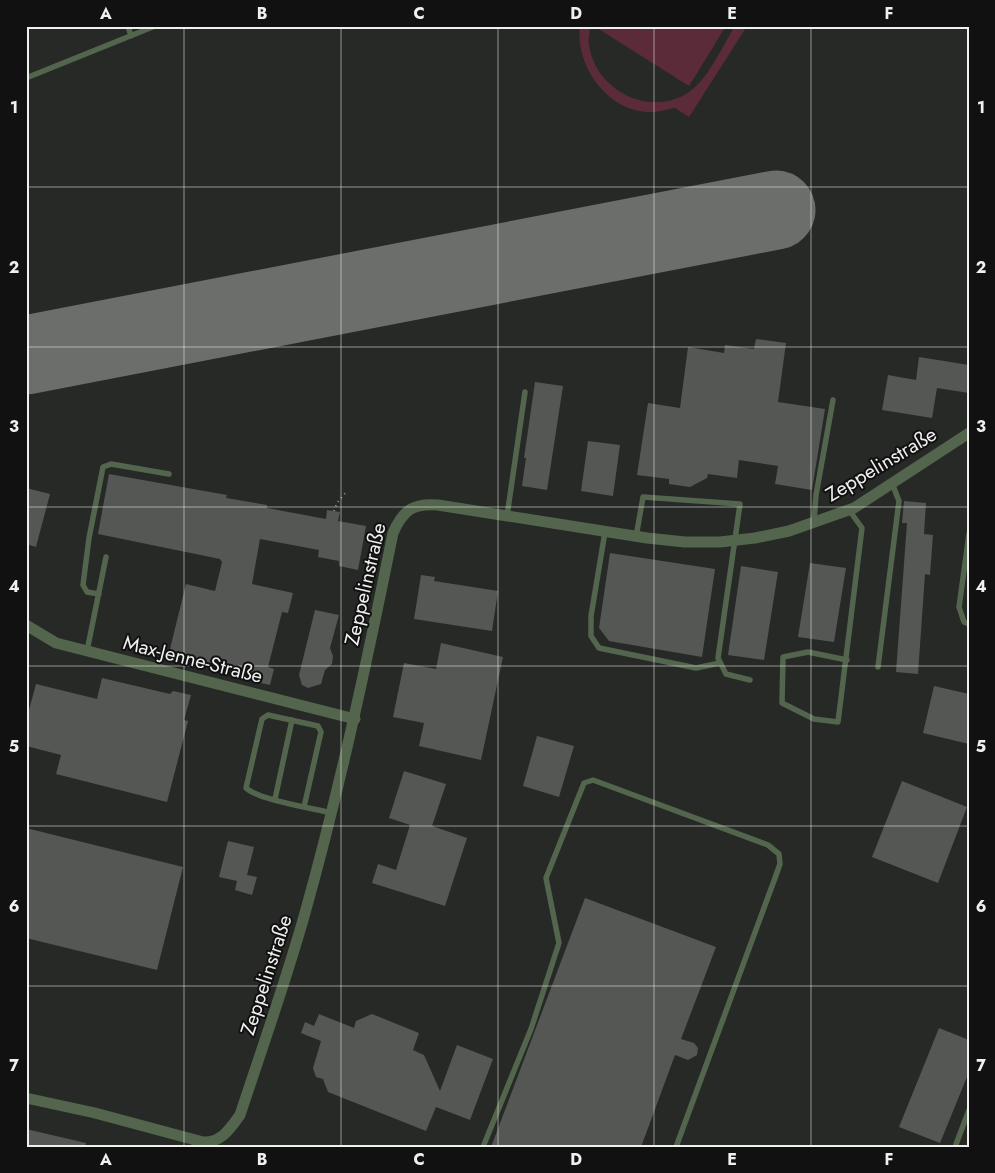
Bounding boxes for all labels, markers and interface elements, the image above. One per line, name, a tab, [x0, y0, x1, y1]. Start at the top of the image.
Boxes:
text: A	[99, 2, 112, 25]
text: B	[257, 2, 267, 25]
text: C	[413, 2, 425, 25]
text: D	[570, 2, 582, 25]
text: E	[727, 2, 737, 25]
text: F	[885, 2, 893, 25]
text: 1	[10, 96, 18, 119]
text: 1	[977, 96, 985, 119]
text: 2	[9, 256, 19, 279]
text: 2	[976, 256, 986, 279]
text: 3	[9, 415, 19, 438]
text: 3	[976, 415, 986, 438]
street label: Zeppelinstraße	[820, 420, 942, 509]
street label: Zeppelinstraße	[337, 520, 394, 648]
text: 4	[8, 575, 20, 598]
text: 4	[975, 575, 987, 598]
street label: Max-Jenne-Straße	[120, 628, 266, 691]
text: 5	[9, 735, 19, 758]
text: 5	[976, 735, 986, 758]
text: 6	[9, 895, 19, 918]
text: 6	[976, 895, 986, 918]
street label: Zeppelinstraße	[233, 911, 300, 1039]
text: 7	[9, 1054, 19, 1077]
text: 7	[976, 1054, 986, 1077]
text: A	[99, 1148, 112, 1171]
text: B	[257, 1148, 267, 1171]
text: C	[413, 1148, 425, 1171]
text: D	[570, 1148, 582, 1171]
text: E	[727, 1148, 737, 1171]
text: F	[885, 1148, 893, 1171]

